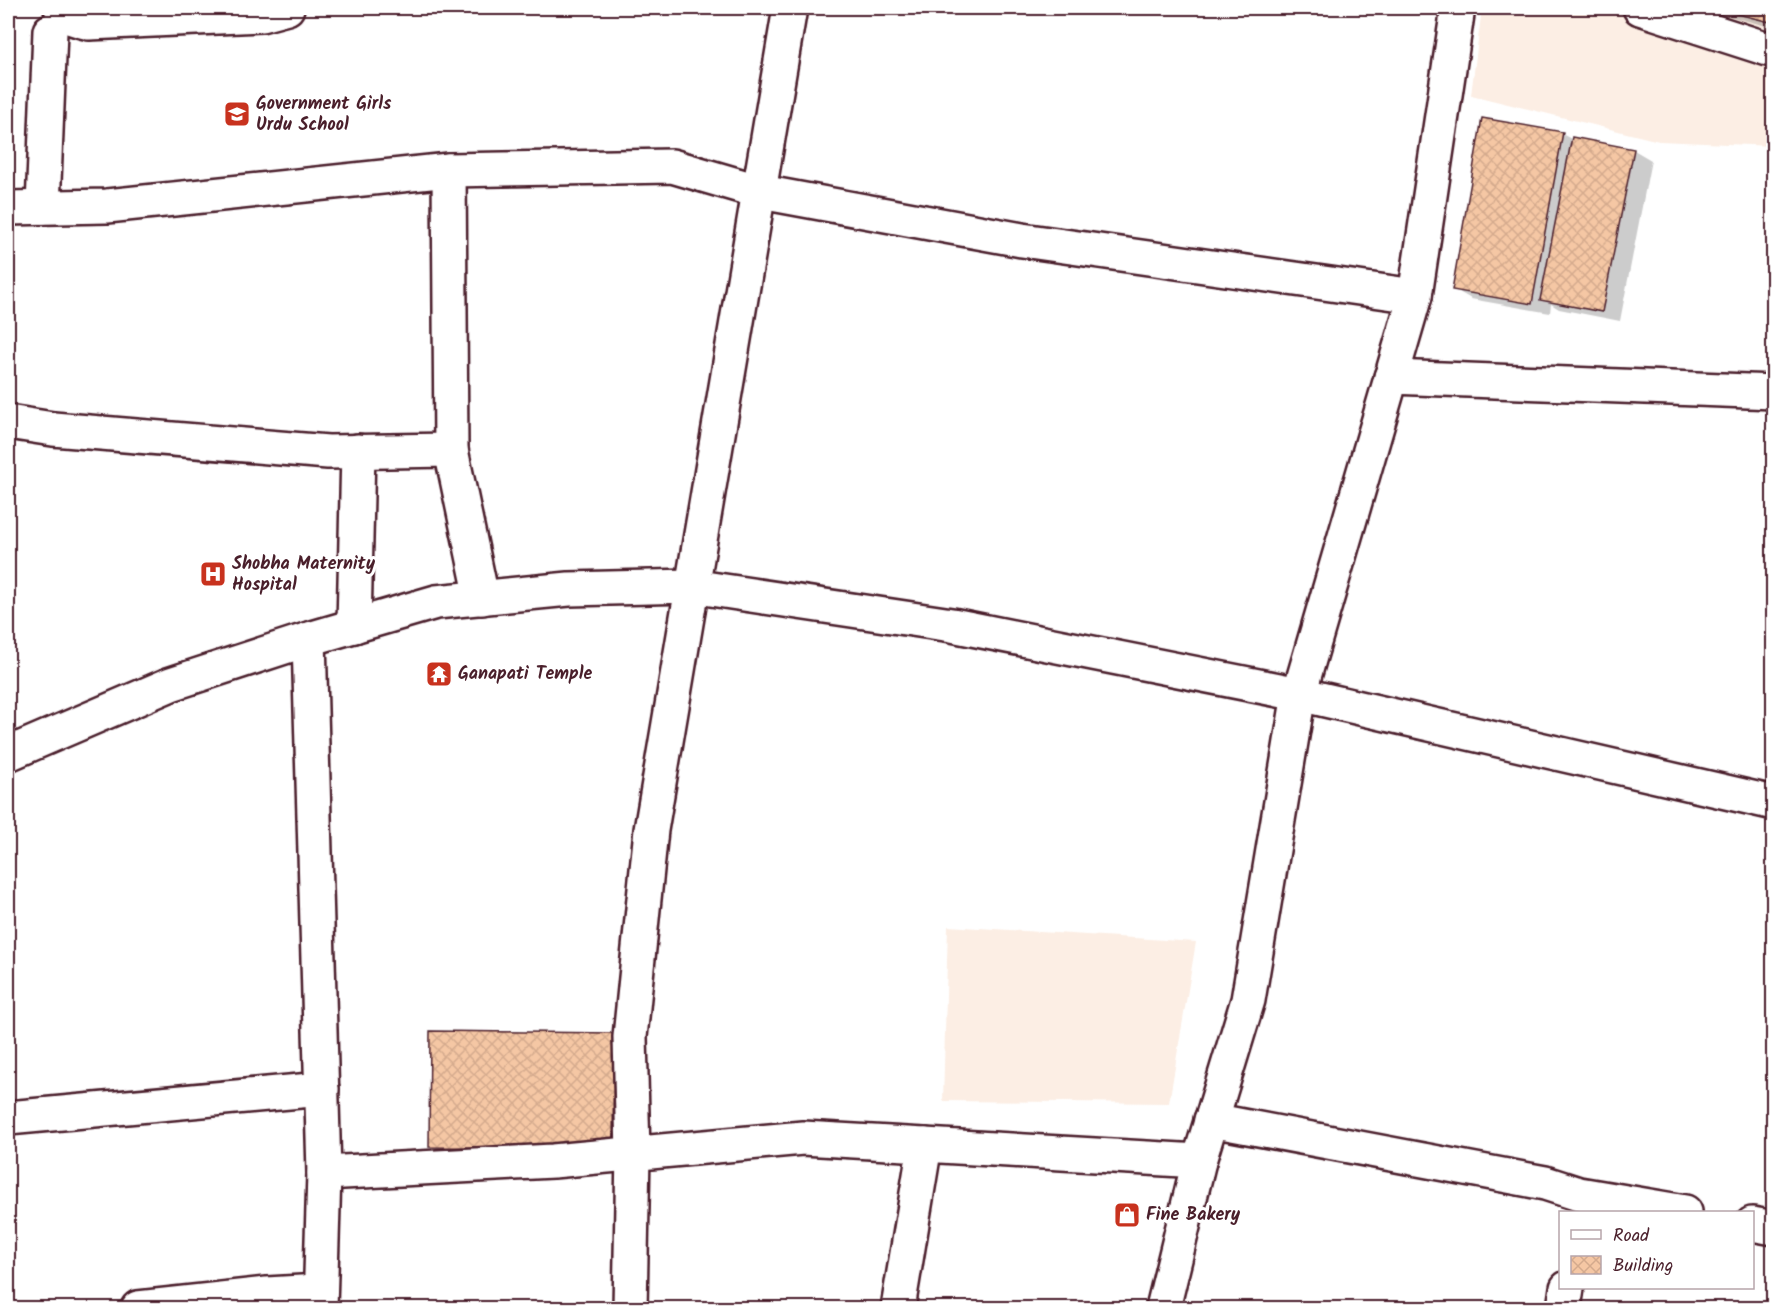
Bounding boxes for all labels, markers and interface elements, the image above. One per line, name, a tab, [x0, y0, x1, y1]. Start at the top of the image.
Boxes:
place label: Government Girls Urdu School	[256, 90, 392, 140]
school or university icon: Government Girls Urdu School	[222, 99, 252, 129]
place label: Shobha Maternity Hospital	[232, 550, 376, 600]
hospital icon: Shobha Maternity Hospital	[198, 559, 228, 589]
temple icon: Ganapati Temple	[424, 659, 454, 689]
place label: Ganapati Temple	[458, 660, 592, 689]
shop icon: Fine Bakery	[1112, 1200, 1142, 1230]
place label: Fine Bakery	[1146, 1201, 1241, 1230]
legend	[1559, 1211, 1754, 1289]
text: Road	[1613, 1222, 1650, 1251]
text: Building	[1613, 1252, 1673, 1281]

